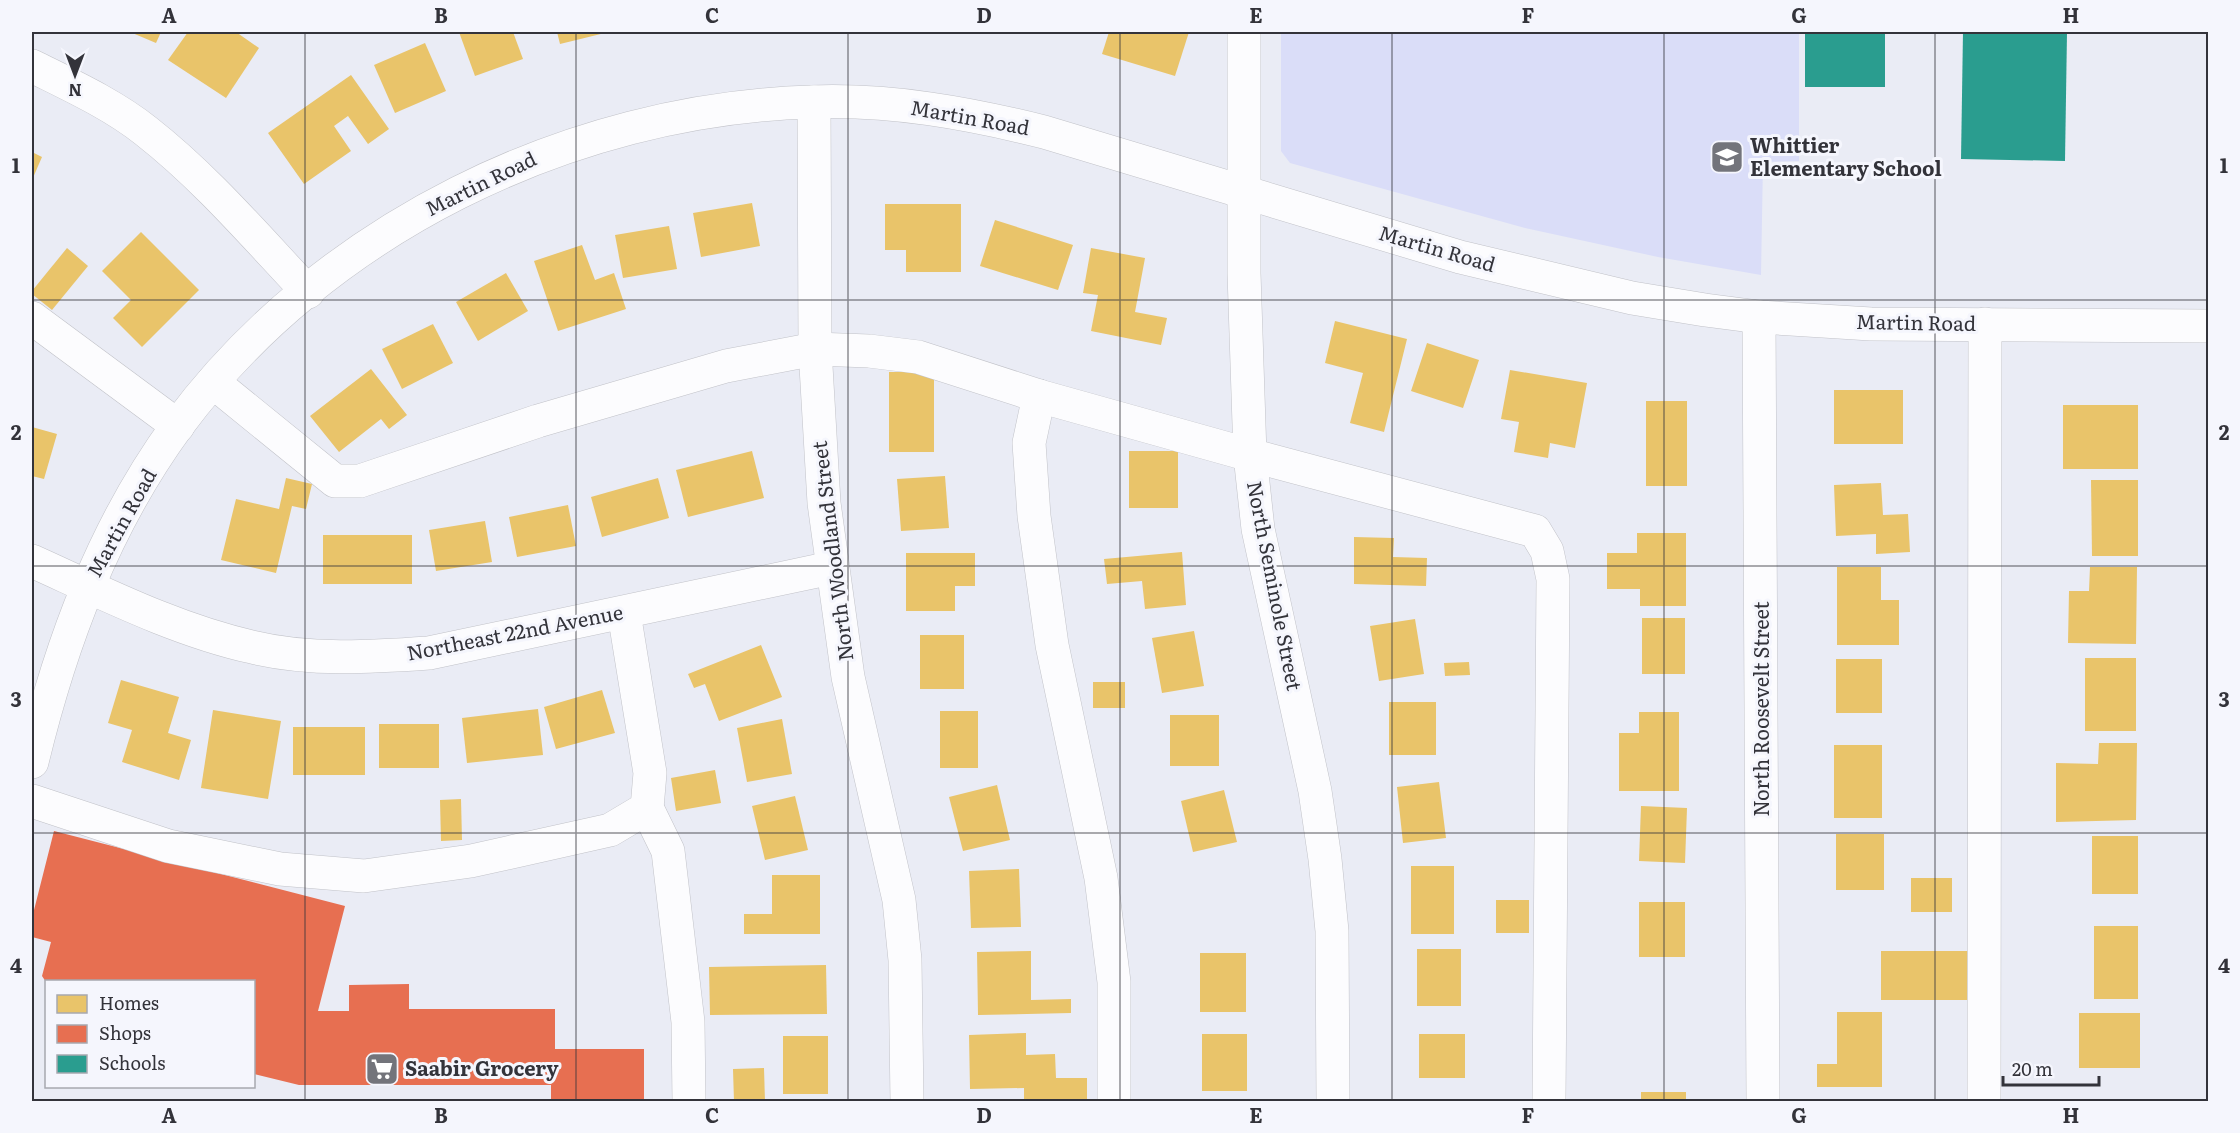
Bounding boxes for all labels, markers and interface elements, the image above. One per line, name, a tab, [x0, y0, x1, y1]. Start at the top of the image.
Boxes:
text: A	[161, 0, 177, 29]
text: B	[434, 0, 448, 29]
text: C	[705, 0, 719, 29]
text: D	[976, 0, 992, 29]
text: E	[1249, 0, 1263, 29]
text: F	[1522, 0, 1535, 29]
text: G	[1791, 0, 1807, 29]
text: H	[2063, 0, 2079, 29]
north arrow	[45, 45, 105, 105]
text: N	[68, 79, 82, 103]
street label: Martin Road	[909, 91, 1032, 141]
place label: Whittier Elementary School	[1750, 129, 1942, 182]
school or university icon: Whittier Elementary School	[1709, 139, 1745, 175]
street label: Martin Road	[420, 142, 541, 222]
text: 1	[12, 149, 20, 179]
text: 1	[2220, 149, 2228, 179]
street label: Martin Road	[1376, 216, 1499, 278]
street label: Martin Road	[1856, 305, 1976, 337]
text: 2	[11, 416, 22, 446]
text: 2	[2219, 416, 2230, 446]
street label: North Woodland Street	[803, 439, 859, 663]
street label: Martin Road	[78, 462, 163, 582]
street label: North Seminole Street	[1241, 478, 1311, 693]
street label: Northeast 22nd Avenue	[404, 595, 625, 667]
street label: North Roosevelt Street	[1745, 601, 1775, 817]
text: 3	[10, 683, 22, 713]
text: 3	[2218, 683, 2230, 713]
text: 4	[10, 949, 22, 979]
text: 4	[2218, 949, 2230, 979]
legend	[45, 980, 255, 1088]
text: Homes	[99, 989, 159, 1016]
text: Shops	[99, 1019, 151, 1046]
text: Schools	[99, 1049, 165, 1076]
scale bar	[2003, 1049, 2099, 1087]
supermarket icon: Saabir Grocery	[364, 1051, 400, 1087]
place label: Saabir Grocery	[405, 1052, 559, 1082]
text: 20 m	[2012, 1055, 2053, 1082]
text: A	[161, 1099, 177, 1129]
text: B	[434, 1099, 448, 1129]
text: C	[705, 1099, 719, 1129]
text: D	[976, 1099, 992, 1129]
text: E	[1249, 1099, 1263, 1129]
text: F	[1522, 1099, 1535, 1129]
text: G	[1791, 1099, 1807, 1129]
text: H	[2063, 1099, 2079, 1129]

